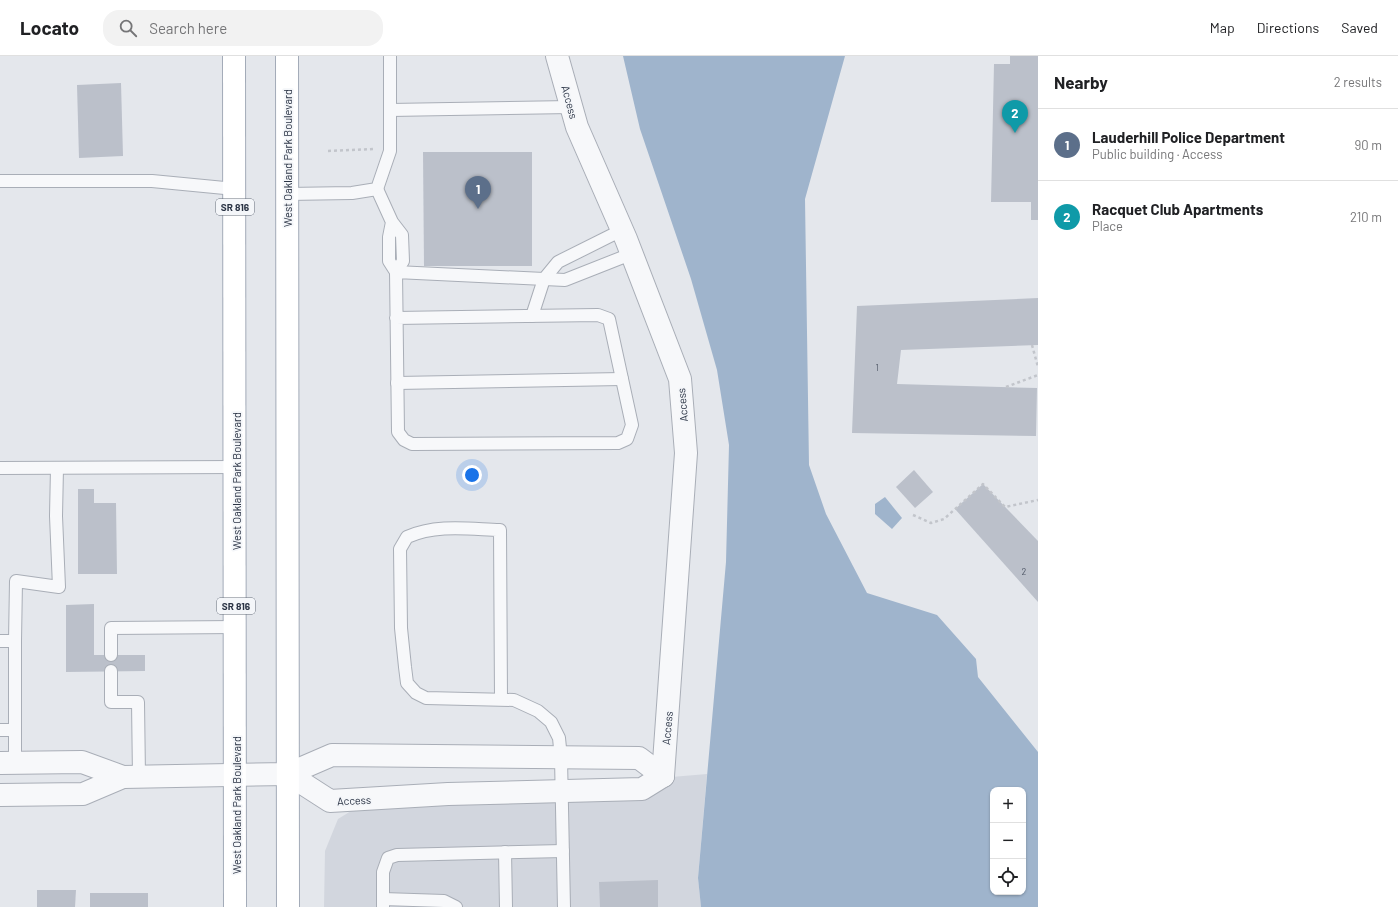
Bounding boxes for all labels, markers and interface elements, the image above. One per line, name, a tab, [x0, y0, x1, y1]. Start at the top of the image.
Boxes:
search box	[103, 10, 383, 46]
text: Locato	[20, 16, 79, 39]
icon: search	[117, 17, 139, 39]
text: Search here	[149, 19, 227, 37]
text: Map	[1210, 19, 1235, 36]
text: Directions	[1257, 19, 1319, 36]
text: Saved	[1341, 19, 1378, 36]
text: Nearby	[1054, 72, 1108, 92]
text: 2 results	[1334, 74, 1382, 90]
street label: Access	[559, 84, 581, 120]
street label: West Oakland Park Boulevard	[281, 89, 294, 227]
pin: 2	[1002, 100, 1028, 133]
text: Lauderhill Police Department	[1092, 128, 1285, 146]
text: 1	[1065, 137, 1069, 153]
text: 90 m	[1355, 137, 1382, 153]
text: Public building · Access	[1092, 146, 1222, 162]
pin: 1	[465, 176, 491, 209]
road number: SR 816	[216, 199, 254, 215]
text: Racquet Club Apartments	[1092, 200, 1263, 218]
text: 2	[1063, 209, 1071, 225]
text: 210 m	[1350, 209, 1382, 225]
text: Place	[1092, 218, 1123, 234]
house number: 1	[875, 362, 879, 373]
street label: Access	[674, 387, 690, 423]
street label: West Oakland Park Boulevard	[230, 412, 243, 550]
your location	[462, 465, 482, 485]
house number: 2	[1022, 566, 1027, 577]
road number: SR 816	[217, 598, 255, 614]
street label: Access	[659, 710, 675, 746]
street label: West Oakland Park Boulevard	[230, 736, 243, 874]
map controls	[990, 787, 1026, 895]
button: +	[990, 787, 1026, 823]
street label: Access	[337, 793, 371, 807]
button: −	[990, 823, 1026, 859]
button: locate	[990, 859, 1026, 895]

